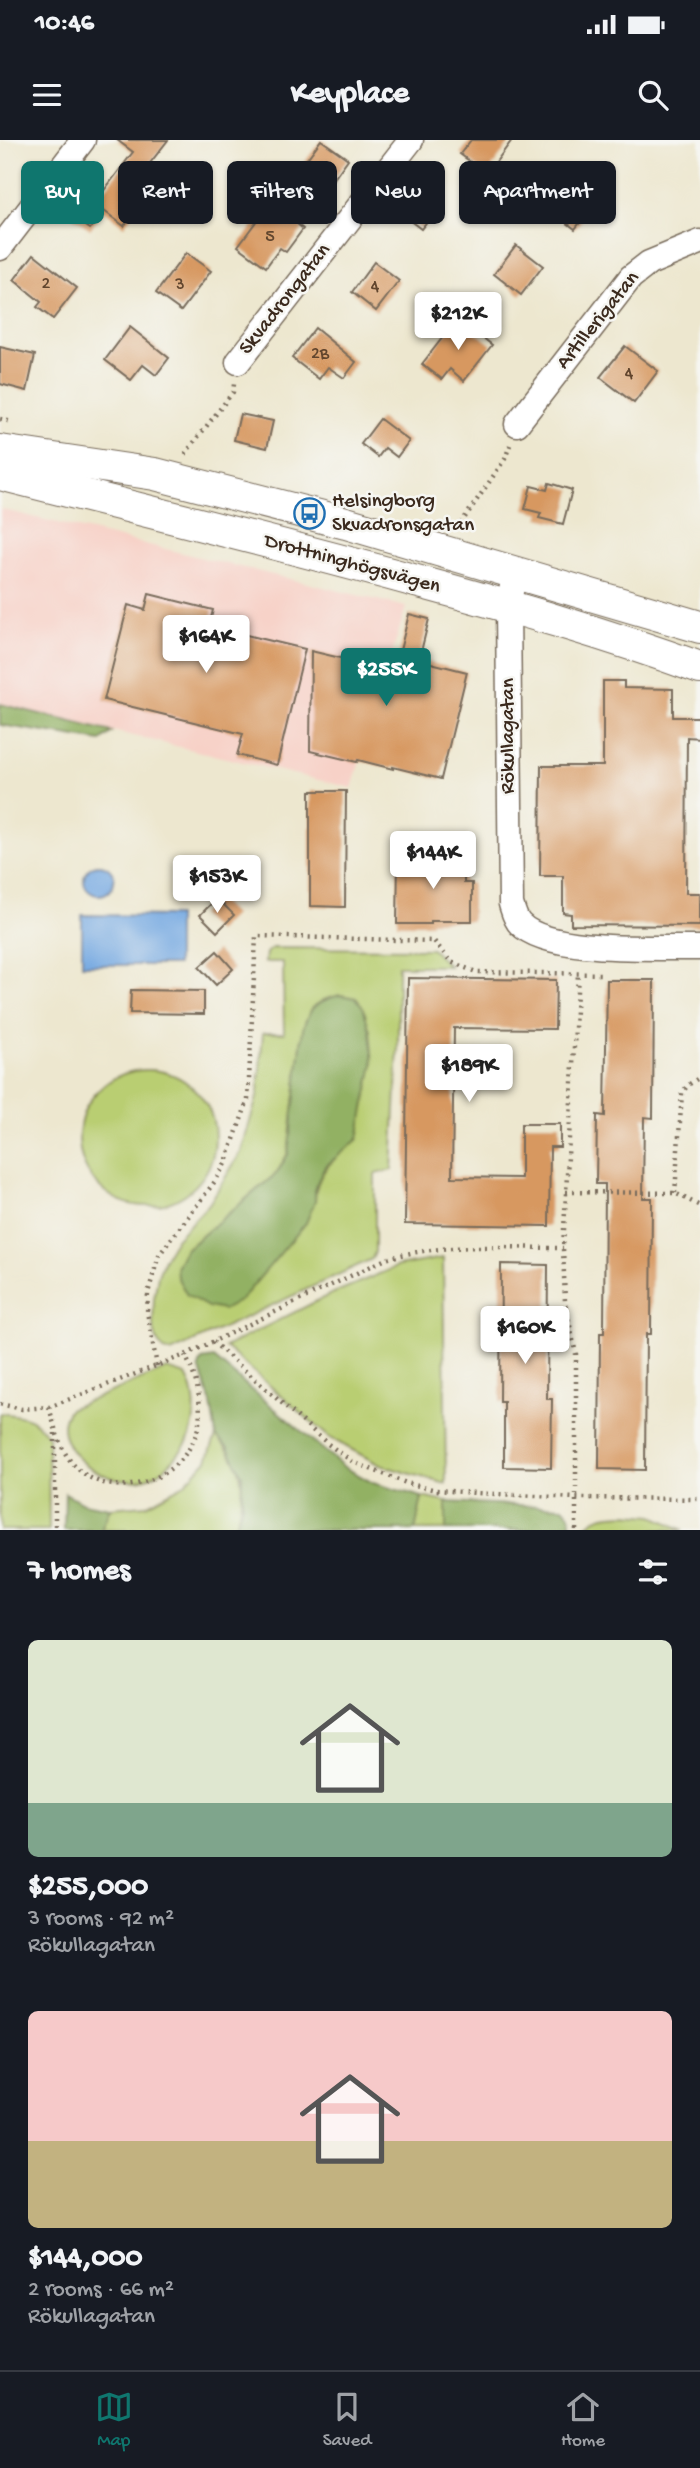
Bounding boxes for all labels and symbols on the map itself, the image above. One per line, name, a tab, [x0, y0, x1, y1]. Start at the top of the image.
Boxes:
house number: 5	[265, 227, 275, 248]
street label: Skvadrongatan	[235, 239, 337, 361]
street label: Artillerigatan	[552, 267, 646, 375]
house number: 2	[42, 274, 51, 295]
house number: 3	[174, 275, 185, 296]
house number: 4	[371, 277, 380, 298]
pin: $212K	[409, 292, 507, 352]
house number: 2B	[311, 344, 330, 365]
house number: 4	[625, 364, 634, 385]
place label: Helsingborg Skvadronsgatan	[332, 490, 474, 539]
bus stop icon: Helsingborg Skvadronsgatan	[292, 497, 326, 531]
street label: Drottninghögsvägen	[259, 529, 443, 601]
pin: $164K	[157, 616, 255, 675]
pin: $255K	[337, 648, 435, 708]
street label: Rökullagatan	[497, 678, 522, 794]
pin: $144K	[384, 832, 482, 891]
pin: $153K	[168, 856, 266, 915]
pin: $189K	[420, 1044, 518, 1104]
pin: $160K	[476, 1306, 574, 1366]

